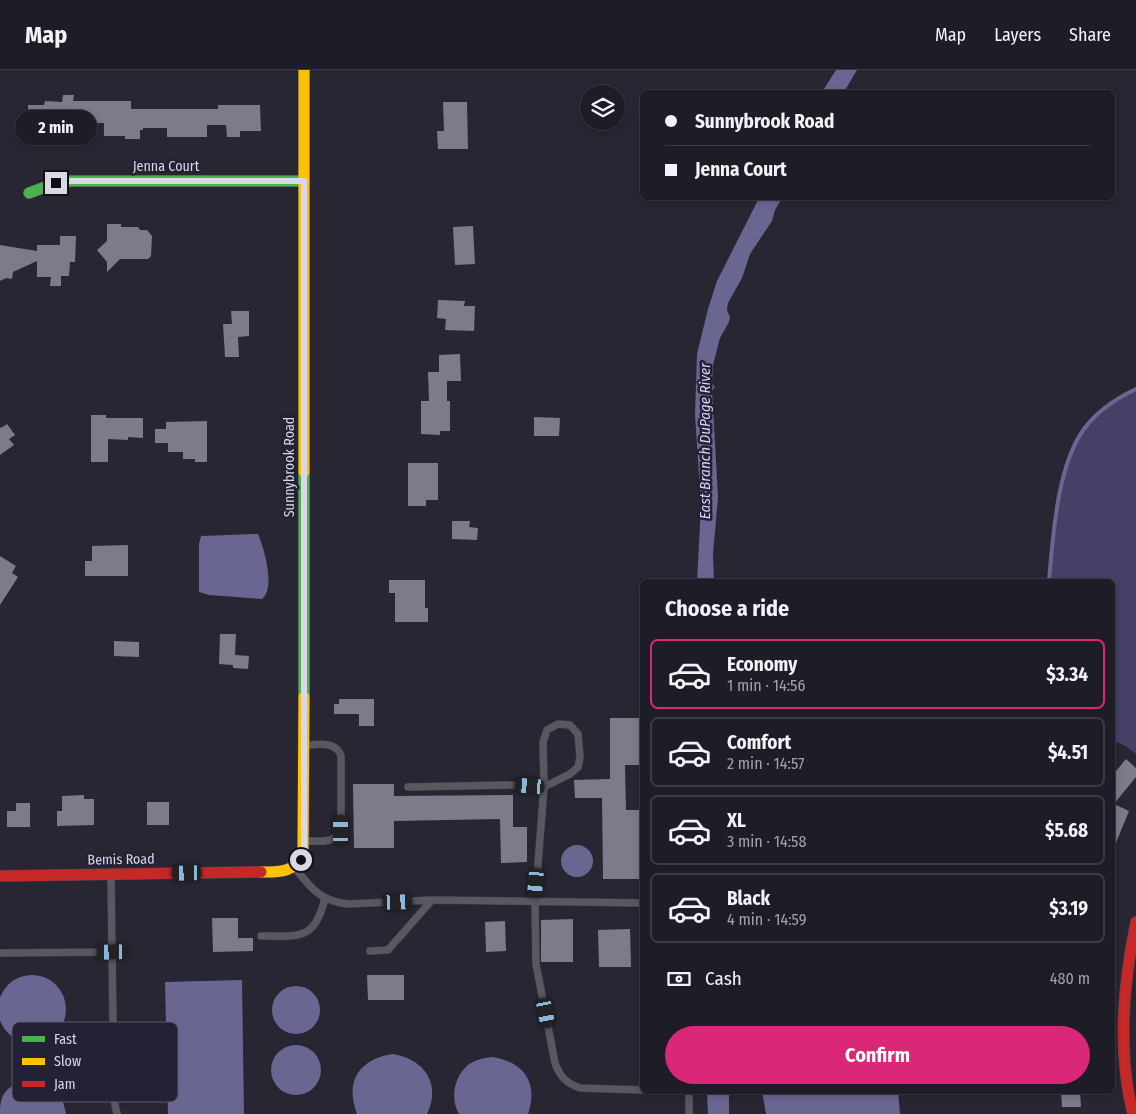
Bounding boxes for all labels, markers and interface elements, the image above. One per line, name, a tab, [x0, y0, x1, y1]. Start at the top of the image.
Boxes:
text: Map	[25, 21, 67, 49]
text: Map	[935, 24, 966, 46]
text: Layers	[994, 24, 1041, 46]
text: Share	[1069, 24, 1111, 46]
map controls	[580, 85, 625, 130]
button: layers	[580, 85, 625, 130]
text: Sunnybrook Road	[695, 110, 834, 133]
callout: 2 min	[15, 111, 97, 146]
text: 2 min	[38, 118, 74, 137]
street label: Jenna Court	[133, 158, 200, 175]
text: Jenna Court	[695, 158, 787, 181]
route end	[45, 172, 67, 194]
water label: East Branch DuPage River	[696, 362, 714, 519]
street label: Sunnybrook Road	[281, 417, 298, 517]
text: Choose a ride	[665, 595, 789, 622]
icon: car	[667, 652, 712, 697]
text: Economy	[727, 653, 797, 676]
text: $3.34	[1046, 663, 1088, 686]
text: 1 min · 14:56	[727, 676, 805, 695]
icon: car	[667, 730, 712, 775]
text: Comfort	[727, 731, 791, 754]
text: $4.51	[1048, 741, 1088, 764]
text: 2 min · 14:57	[727, 754, 804, 773]
car	[514, 777, 545, 795]
icon: car	[667, 808, 712, 853]
text: XL	[727, 809, 746, 832]
car	[333, 815, 348, 845]
text: $5.68	[1045, 819, 1088, 842]
text: 3 min · 14:58	[727, 832, 806, 851]
route start	[290, 849, 312, 871]
street label: Bemis Road	[87, 850, 155, 869]
car	[171, 865, 202, 881]
car	[527, 867, 544, 899]
icon: car	[667, 886, 712, 931]
text: Black	[727, 887, 770, 910]
car	[382, 894, 413, 910]
text: $3.19	[1049, 897, 1088, 920]
text: 4 min · 14:59	[727, 910, 807, 929]
car	[96, 944, 127, 960]
icon: cash	[665, 965, 693, 993]
text: Cash	[705, 967, 742, 990]
text: 480 m	[1050, 969, 1090, 988]
car	[535, 997, 556, 1029]
legend	[12, 1022, 178, 1102]
button: Confirm	[665, 1026, 1090, 1084]
text: Fast	[54, 1031, 77, 1048]
text: Slow	[54, 1053, 81, 1070]
text: Jam	[54, 1076, 75, 1093]

